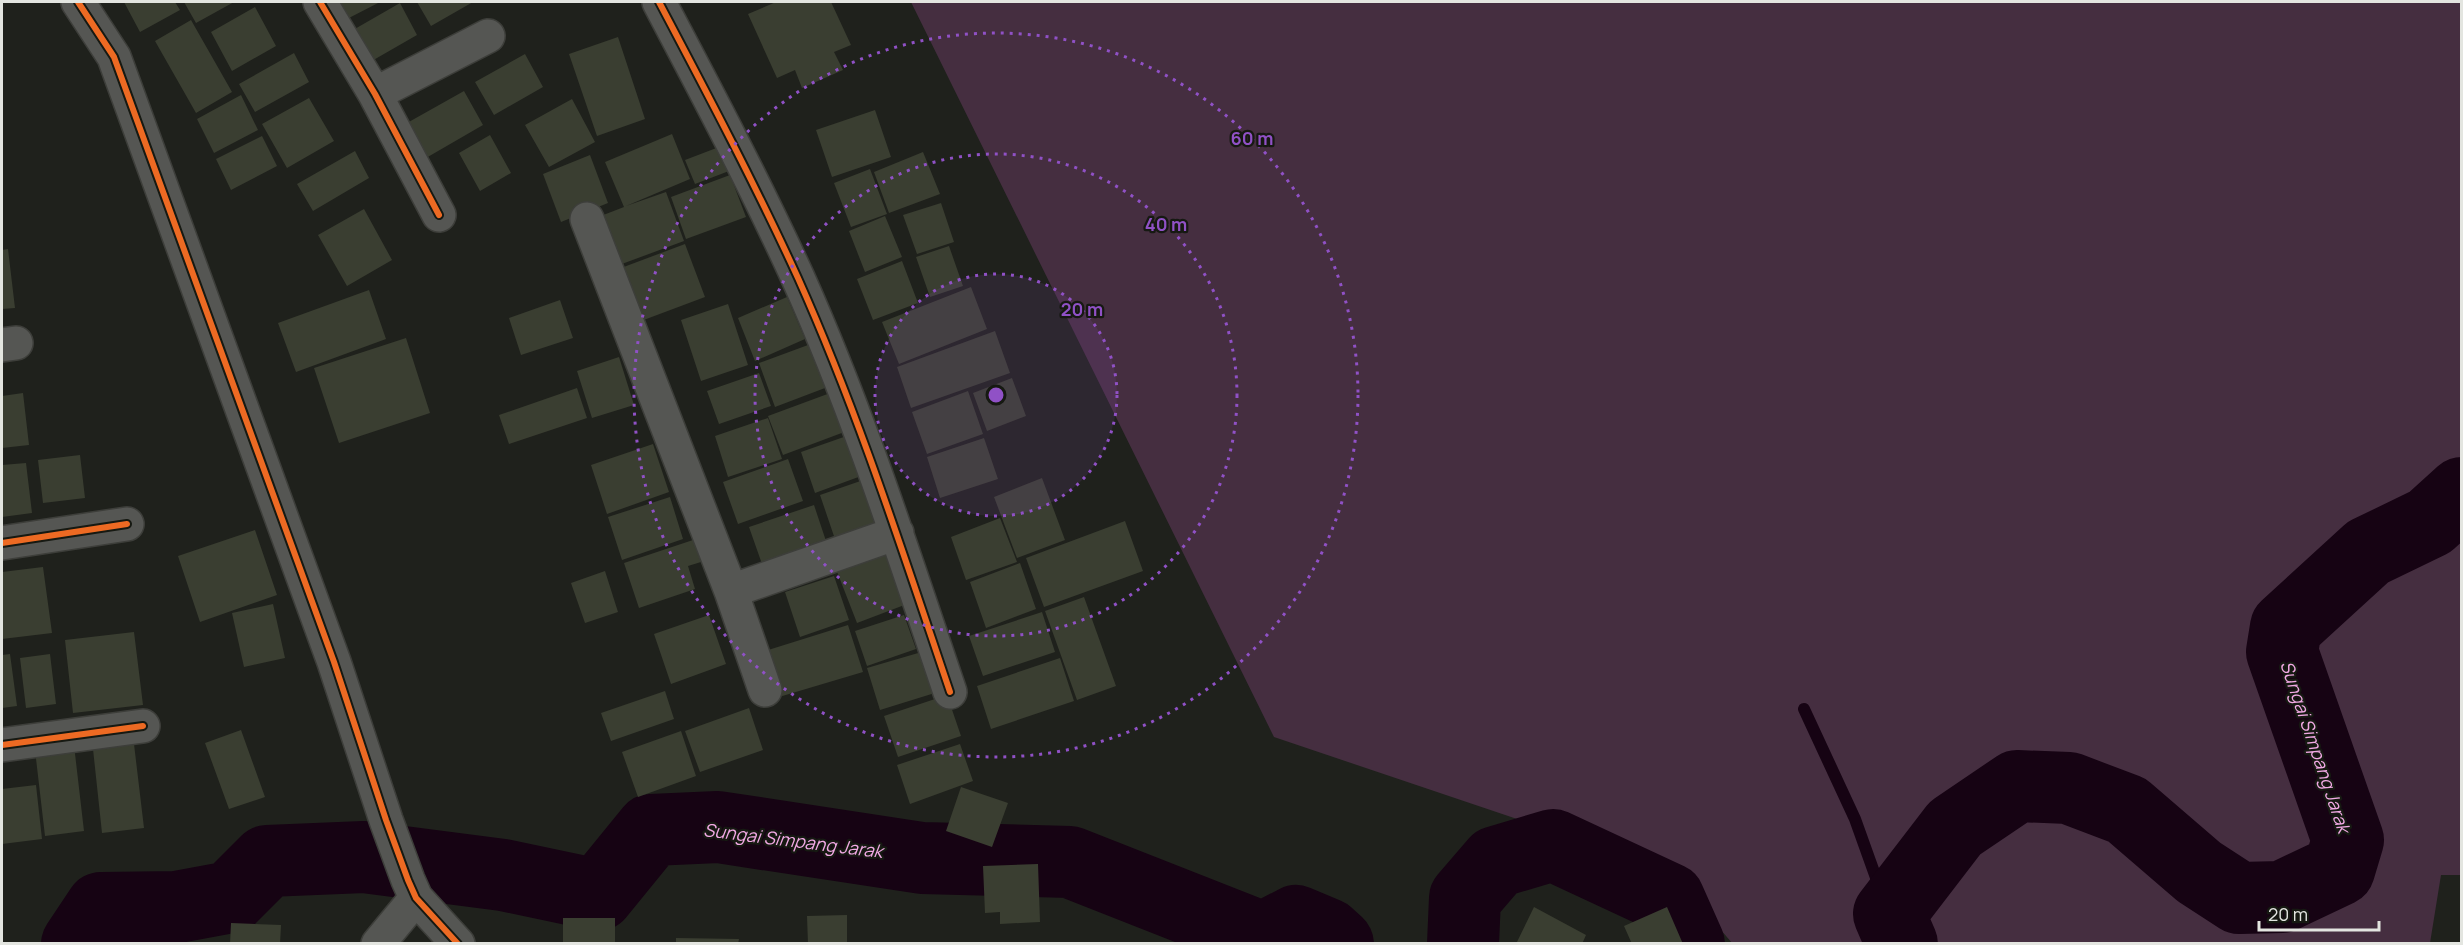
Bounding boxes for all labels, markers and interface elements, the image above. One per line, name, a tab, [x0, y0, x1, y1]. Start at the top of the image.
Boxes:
text: 60 m	[1231, 126, 1273, 150]
text: 40 m	[1145, 212, 1187, 236]
text: 20 m	[1061, 297, 1103, 321]
centre of rings	[986, 385, 1006, 405]
water label: Sungai Simpang Jarak	[2275, 657, 2358, 839]
water label: Sungai Simpang Jarak	[702, 817, 887, 863]
scale bar	[2259, 894, 2379, 932]
text: 20 m	[2268, 902, 2308, 926]

